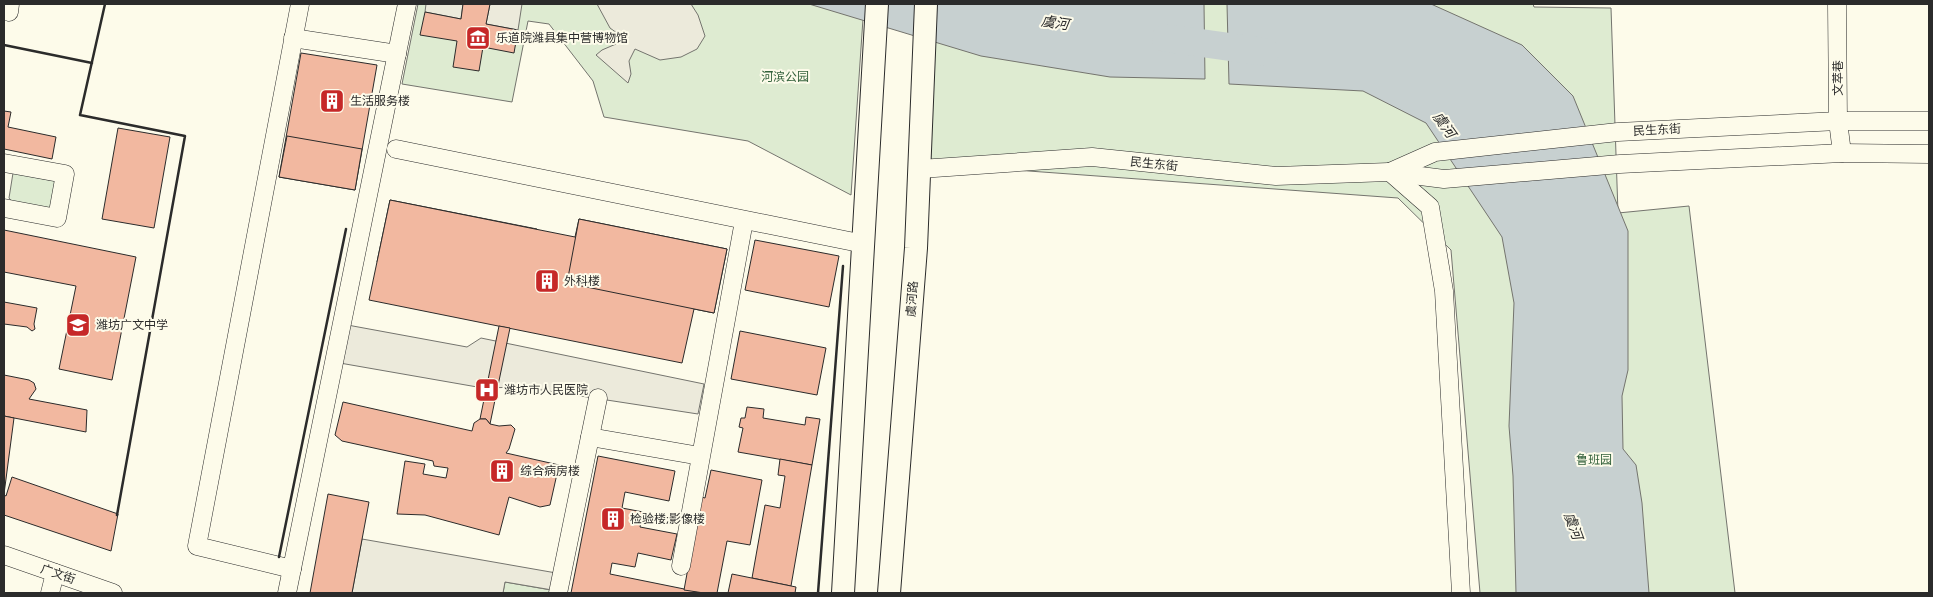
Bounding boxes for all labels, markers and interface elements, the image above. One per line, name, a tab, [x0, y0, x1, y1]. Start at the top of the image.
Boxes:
water label: 虞河	[1040, 13, 1073, 34]
museum icon: 乐道院潍县集中营博物馆	[465, 25, 491, 51]
place label: 乐道院潍县集中营博物馆	[496, 31, 628, 45]
street label: 文萃巷	[1831, 60, 1845, 96]
park label: 河滨公园	[761, 70, 809, 84]
building icon: 生活服务楼	[319, 88, 345, 114]
place label: 生活服务楼	[350, 94, 410, 108]
water label: 虞河	[1429, 109, 1461, 144]
street label: 民生东街	[1633, 122, 1681, 138]
street label: 民生东街	[1129, 155, 1179, 173]
building icon: 外科楼	[534, 268, 560, 294]
place label: 外科楼	[564, 274, 600, 288]
street label: 虞河路	[904, 281, 920, 317]
school or university icon: 潍坊广文中学	[65, 312, 91, 338]
place label: 潍坊广文中学	[96, 318, 168, 332]
hospital icon: 潍坊市人民医院	[474, 377, 500, 403]
place label: 潍坊市人民医院	[504, 383, 588, 397]
park label: 鲁班园	[1576, 453, 1612, 467]
building icon: 综合病房楼	[489, 458, 515, 484]
place label: 综合病房楼	[520, 464, 580, 478]
building icon: 检验楼;影像楼	[600, 506, 626, 532]
water label: 虞河	[1560, 510, 1587, 545]
place label: 检验楼;影像楼	[630, 512, 705, 526]
street label: 广文街	[39, 562, 77, 586]

